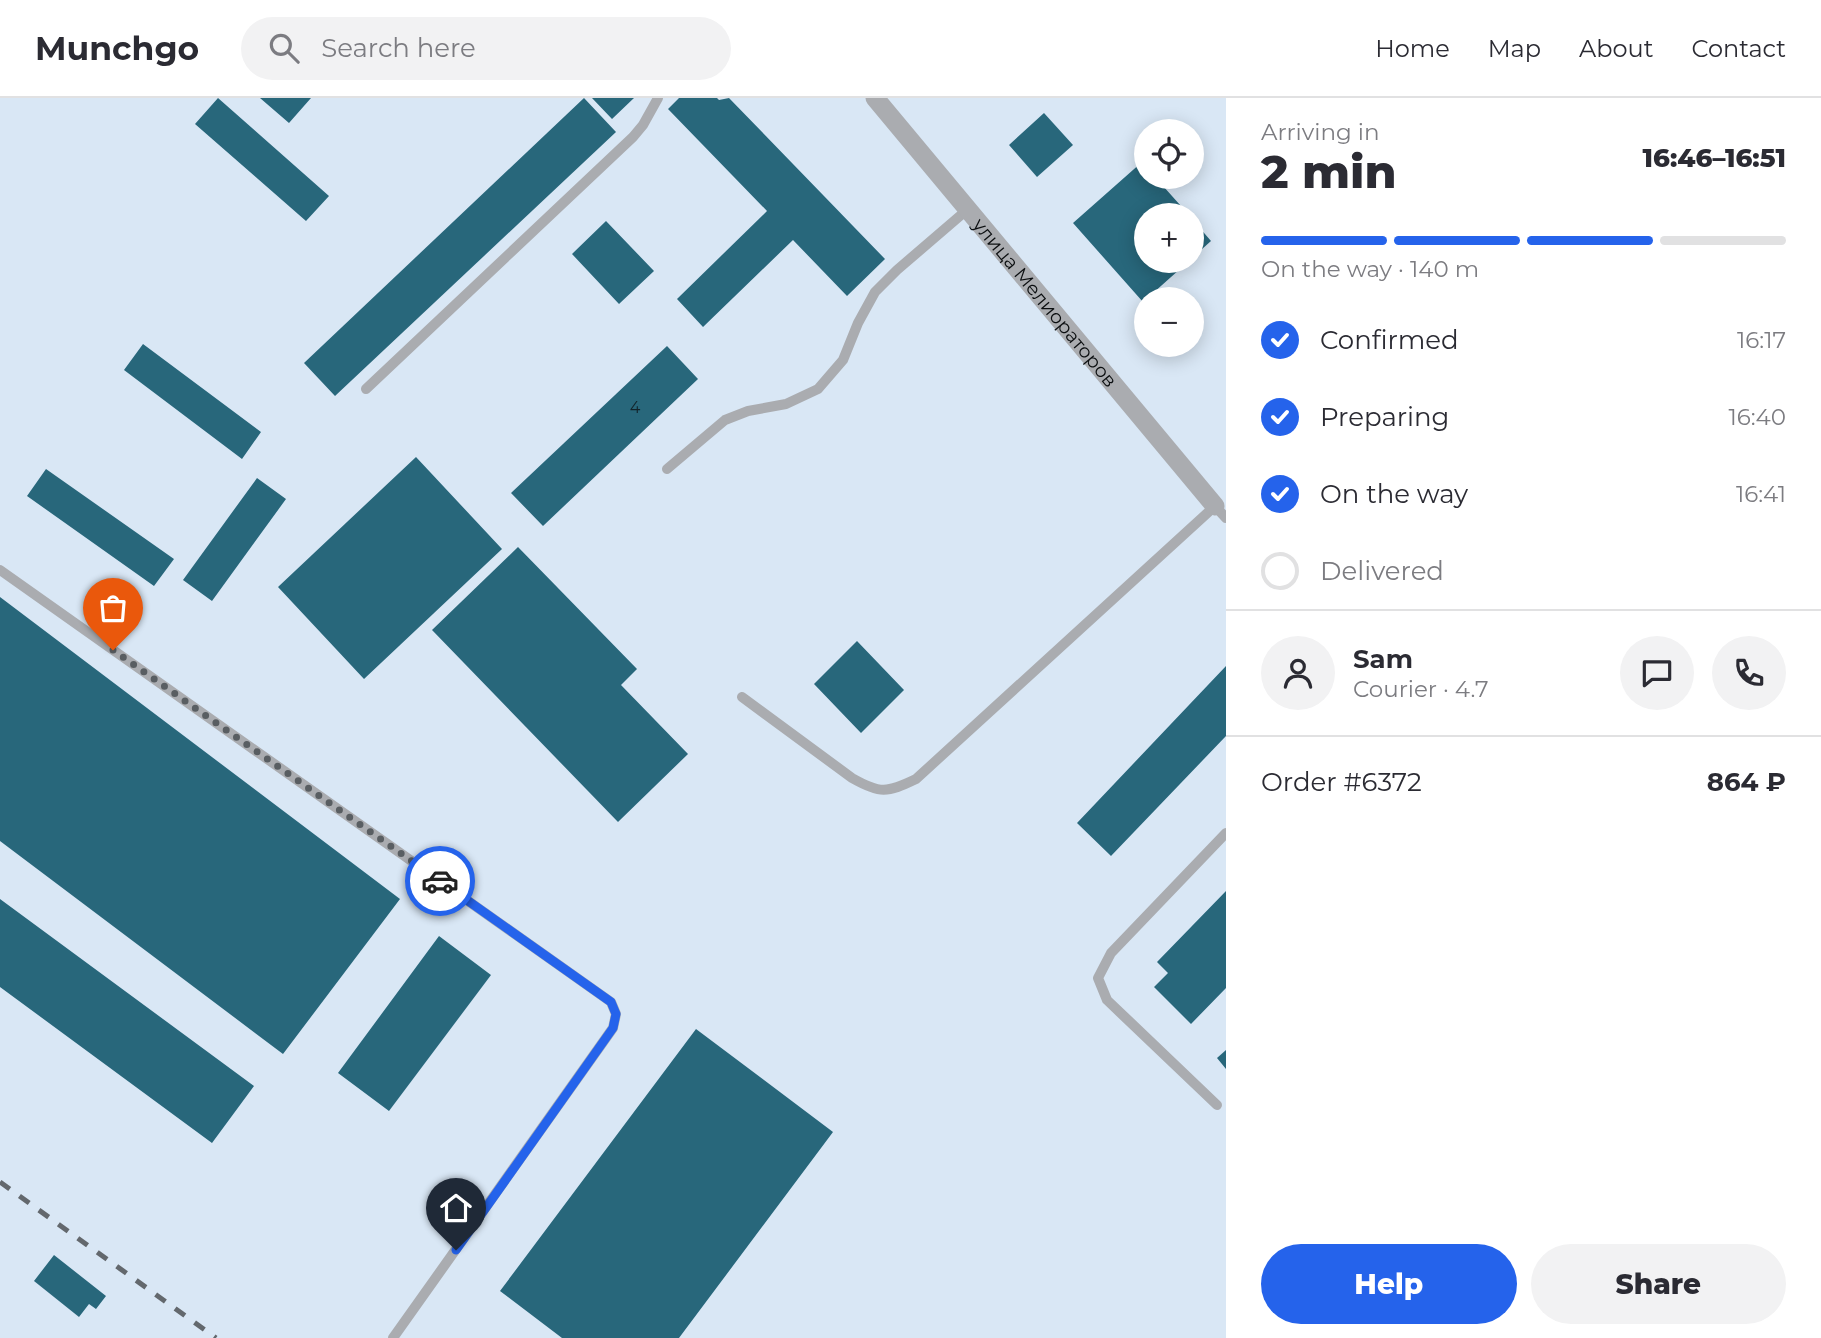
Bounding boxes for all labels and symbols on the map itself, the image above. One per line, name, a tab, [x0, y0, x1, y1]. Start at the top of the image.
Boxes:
street label: улица Мелиораторов	[968, 212, 1122, 391]
house number: 4	[630, 398, 641, 417]
pin	[83, 578, 143, 650]
courier	[405, 846, 475, 916]
pin	[426, 1178, 486, 1250]

